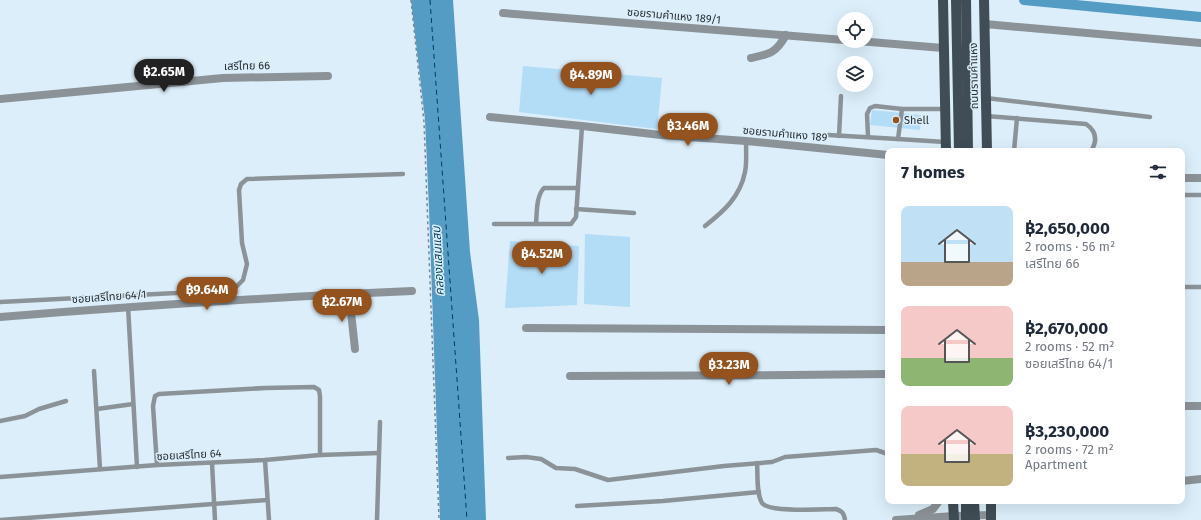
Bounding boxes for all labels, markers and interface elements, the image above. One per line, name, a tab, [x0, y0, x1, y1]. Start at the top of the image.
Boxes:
street label: ซอยรามคำแหง 189/1	[627, 5, 721, 27]
map controls	[837, 12, 873, 92]
button: locate	[837, 12, 873, 48]
street label: ถนนรามคำแหง	[967, 43, 981, 109]
button: layers	[837, 56, 873, 92]
pin: ฿2.65M	[131, 59, 197, 93]
street label: เสรีไทย 66	[224, 59, 270, 73]
pin: ฿4.89M	[558, 62, 624, 96]
text: ฿2.65M	[143, 64, 185, 79]
text: ฿4.89M	[570, 67, 613, 82]
pin: ฿3.46M	[655, 113, 721, 147]
place label: Shell	[904, 114, 929, 127]
marker: Shell	[891, 115, 901, 125]
text: ฿3.46M	[667, 118, 709, 133]
street label: ซอยรามคำแหง 189	[742, 124, 828, 144]
icon: filters	[1147, 161, 1169, 183]
text: 7 homes	[901, 162, 965, 183]
text: ฿2,650,000	[1025, 218, 1110, 239]
icon: home	[933, 222, 981, 270]
water label: คลองแสนแสบ	[429, 225, 447, 296]
text: 2 rooms · 56 m²	[1025, 239, 1115, 254]
pin: ฿4.52M	[509, 241, 575, 275]
text: ฿4.52M	[521, 246, 563, 261]
text: เสรีไทย 66	[1025, 256, 1079, 271]
pin: ฿9.64M	[174, 277, 240, 311]
text: ฿9.64M	[186, 282, 228, 297]
street label: ซอยเสรีไทย 64/1	[71, 288, 147, 306]
pin: ฿2.67M	[309, 289, 375, 323]
text: ฿2.67M	[322, 294, 362, 309]
text: ฿2,670,000	[1025, 318, 1108, 339]
icon: home	[933, 322, 981, 370]
text: 2 rooms · 52 m²	[1025, 339, 1114, 354]
pin: ฿3.23M	[696, 352, 762, 386]
text: ซอยเสรีไทย 64/1	[1025, 356, 1113, 371]
text: ฿3.23M	[708, 357, 750, 372]
text: ฿3,230,000	[1025, 421, 1109, 442]
icon: home	[933, 422, 981, 470]
text: 2 rooms · 72 m²	[1025, 442, 1114, 457]
street label: ซอยเสรีไทย 64	[156, 447, 222, 463]
text: Apartment	[1025, 457, 1087, 472]

